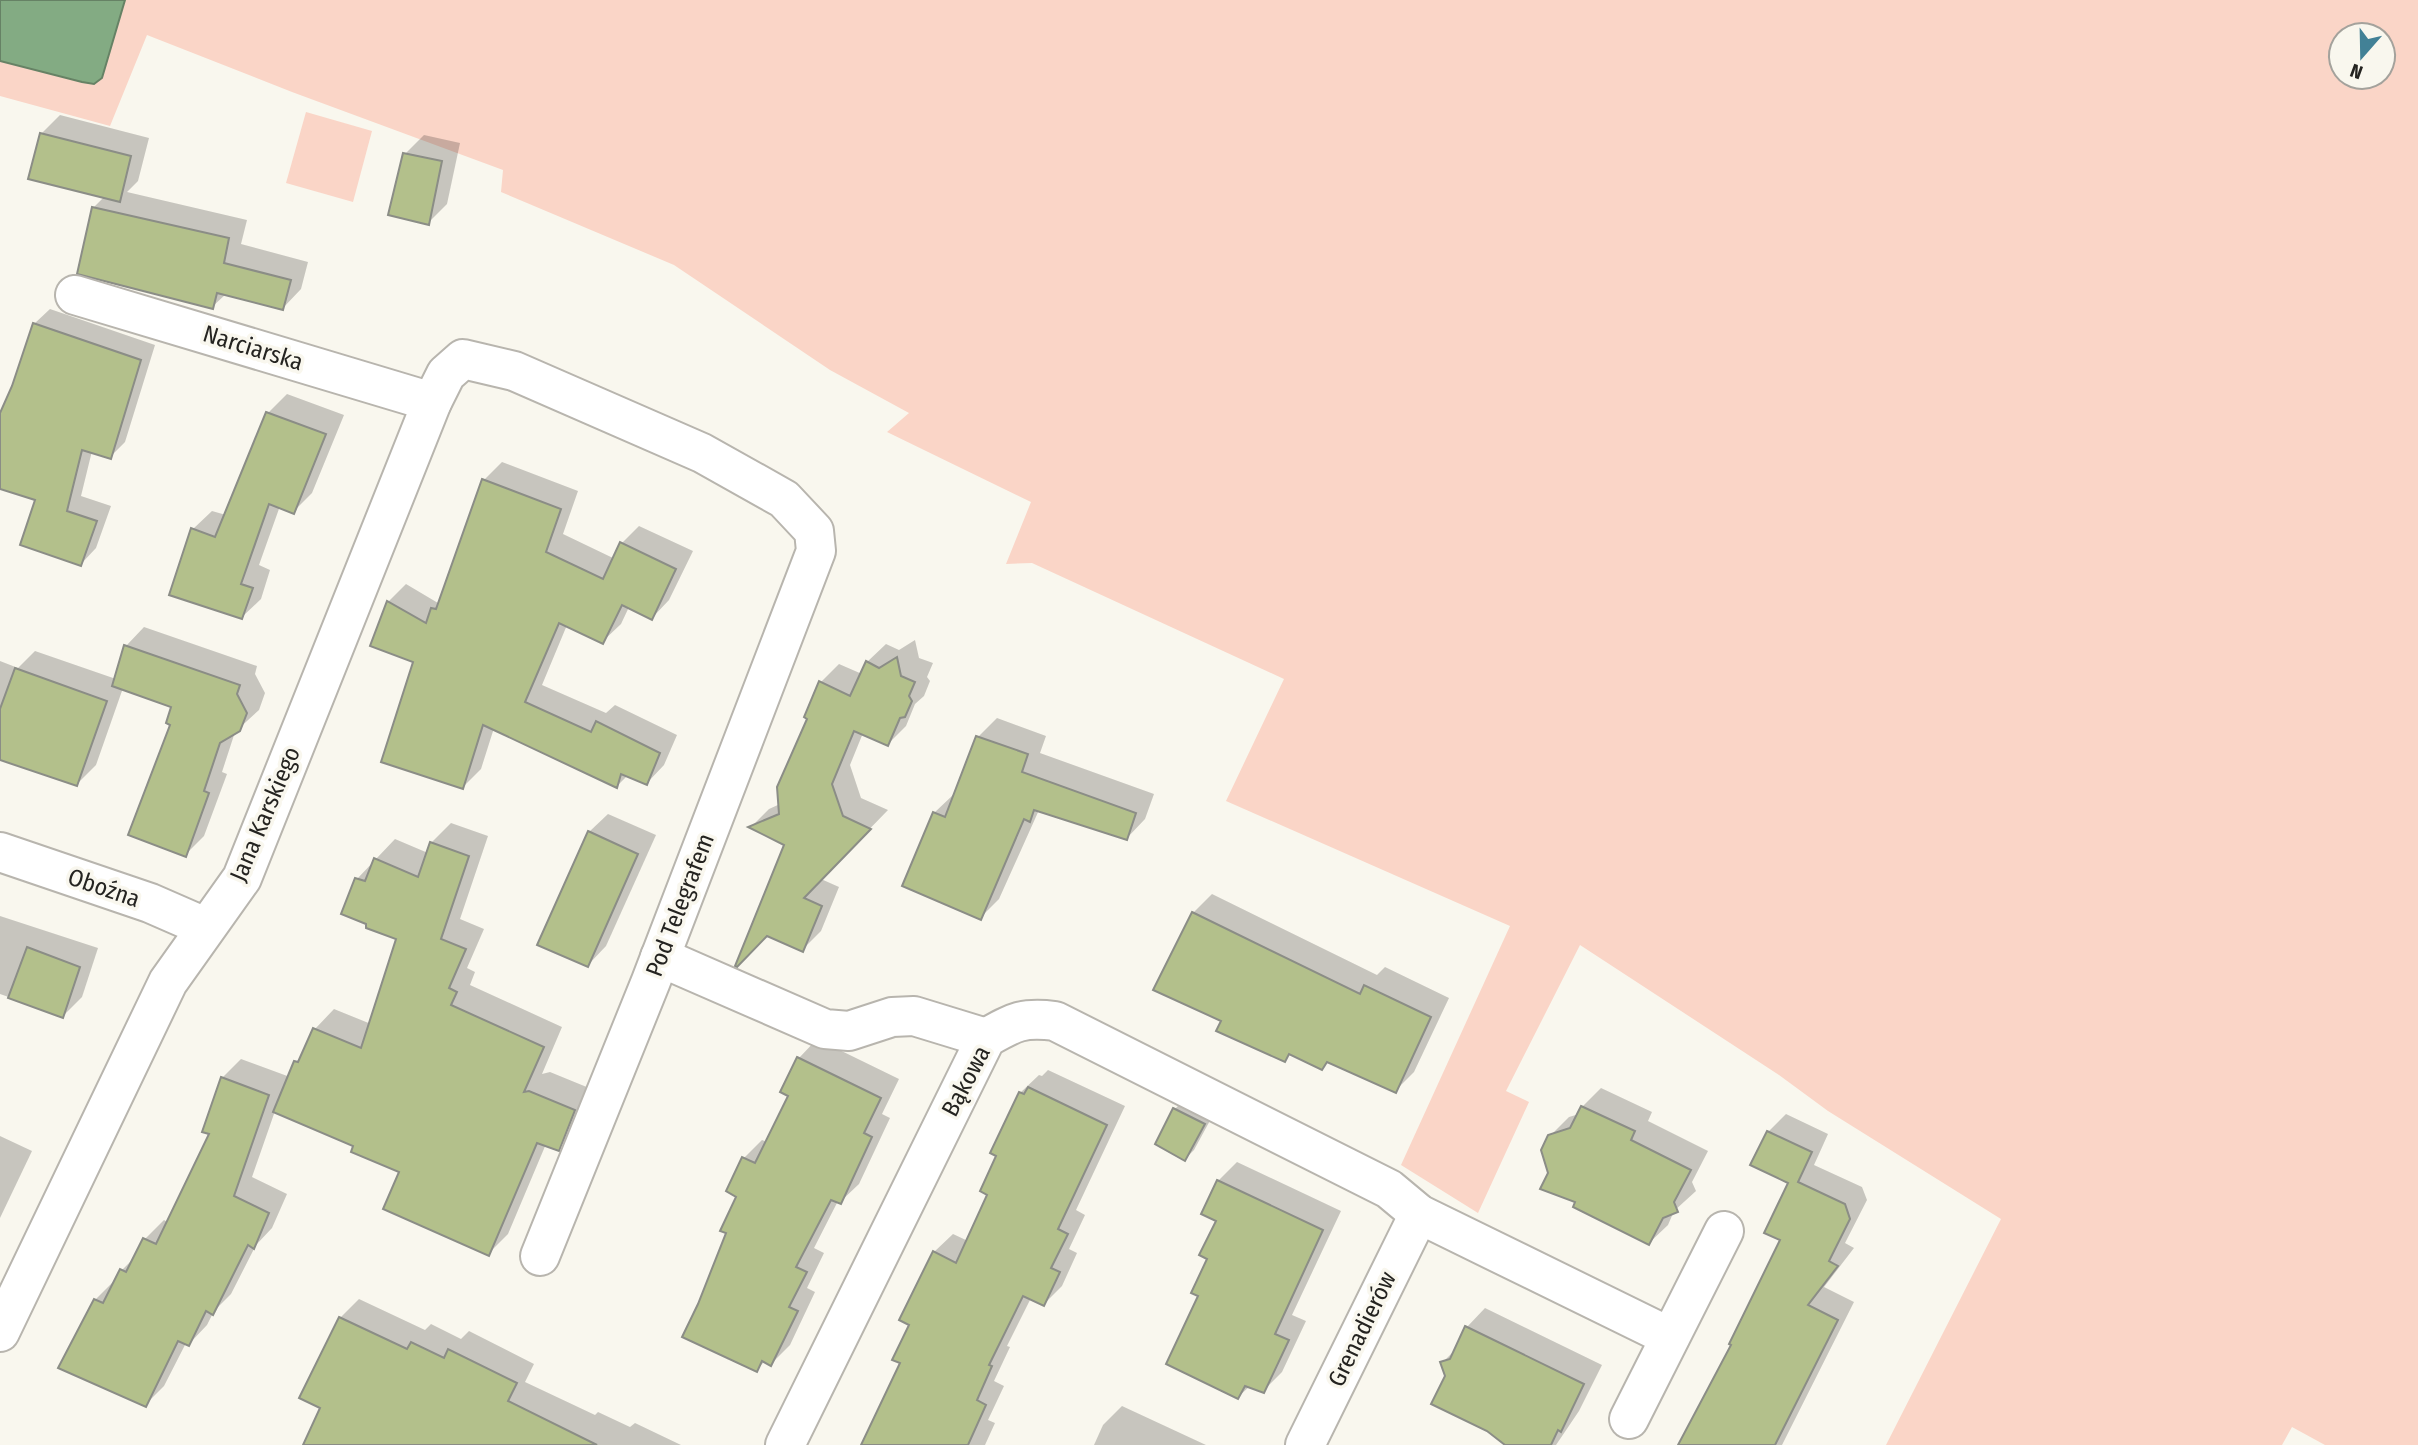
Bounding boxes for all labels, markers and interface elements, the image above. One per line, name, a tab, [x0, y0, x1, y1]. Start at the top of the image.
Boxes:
north arrow	[2327, 21, 2397, 91]
text: N	[2347, 59, 2366, 84]
street label: Narciarska	[200, 320, 306, 376]
street label: Jana Karskiego	[224, 742, 306, 886]
street label: Pod Telegrafem	[640, 830, 720, 980]
street label: Oboźna	[64, 863, 144, 913]
street label: Bąkowa	[936, 1041, 996, 1121]
street label: Grenadierów	[1322, 1267, 1402, 1391]

